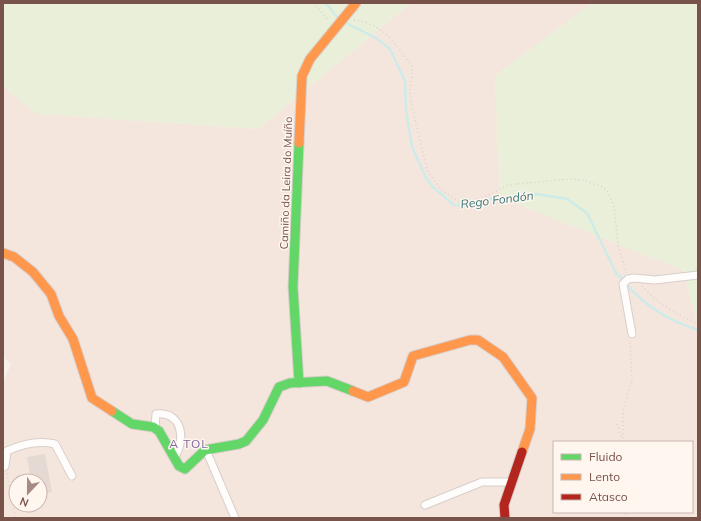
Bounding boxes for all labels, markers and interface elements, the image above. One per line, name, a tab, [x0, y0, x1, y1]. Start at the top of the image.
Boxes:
street label: Camiño da Leira do Muíño	[277, 116, 295, 250]
water label: Rego Fondón	[460, 188, 534, 211]
district label: A TOL	[169, 436, 209, 451]
legend	[553, 441, 693, 513]
text: Fluido	[589, 449, 623, 464]
text: Lento	[589, 469, 620, 484]
north arrow	[8, 473, 48, 513]
text: Atasco	[589, 489, 628, 504]
text: N	[18, 494, 31, 510]

